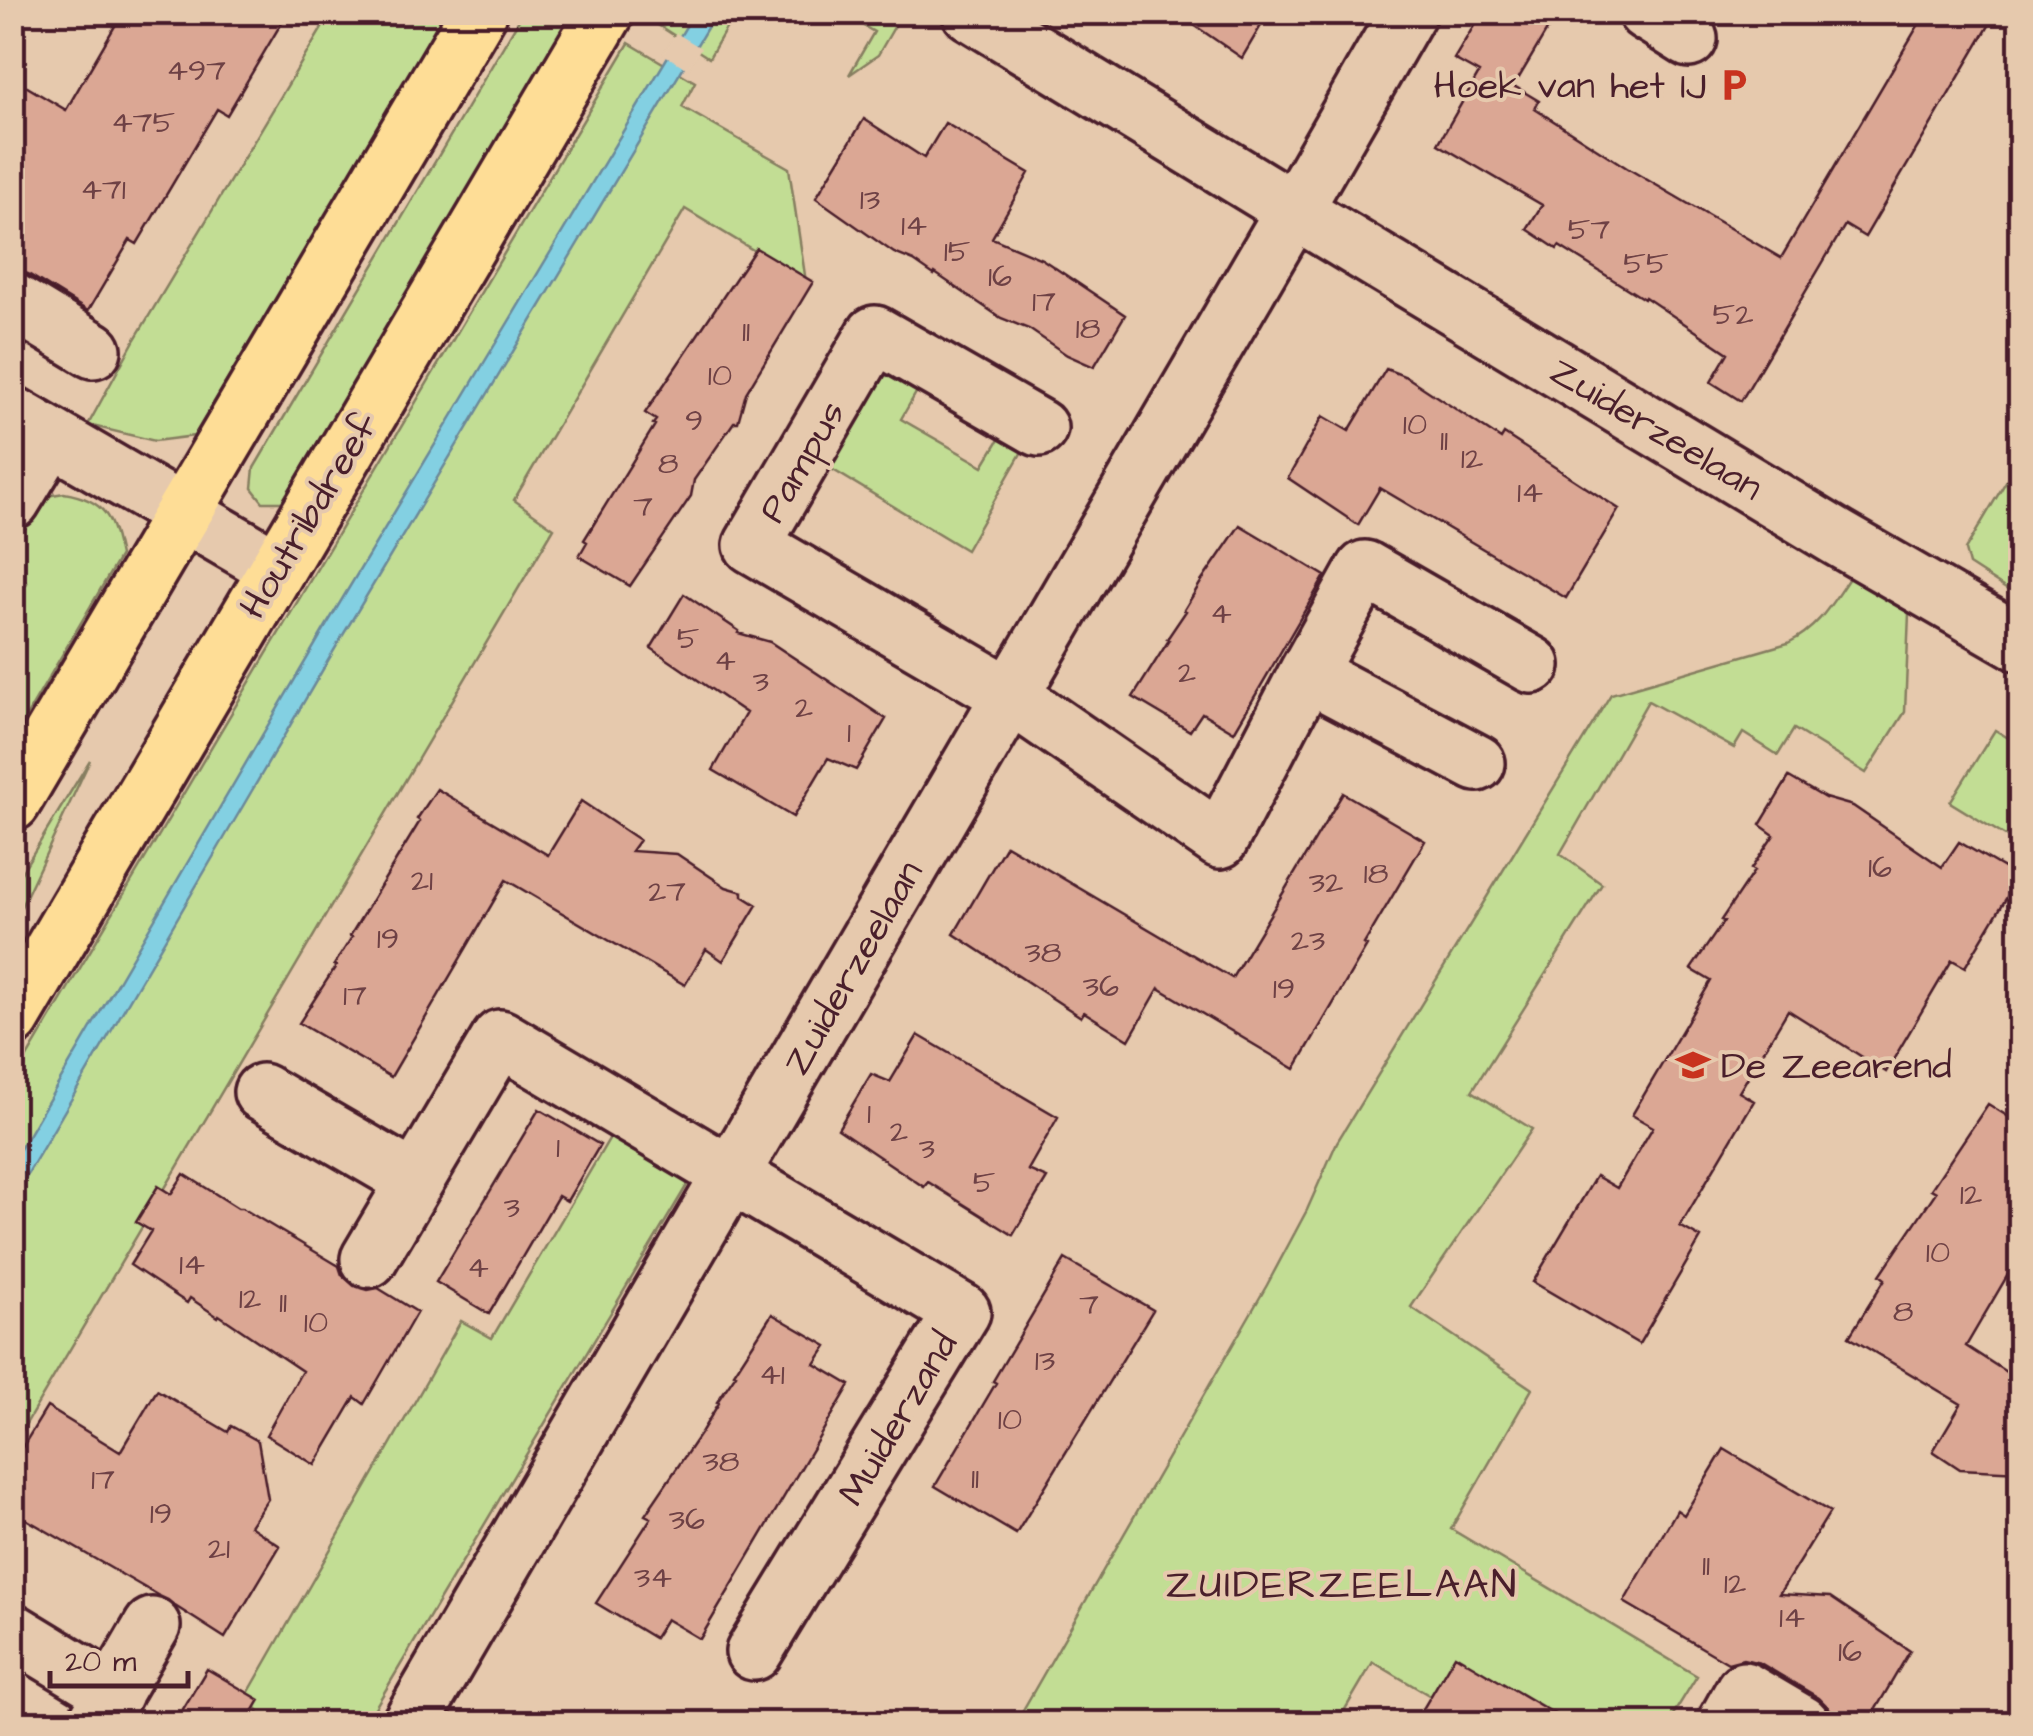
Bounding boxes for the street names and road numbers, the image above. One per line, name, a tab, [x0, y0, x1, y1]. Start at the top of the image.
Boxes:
street label: Zuiderzeelaan	[1540, 346, 1772, 514]
street label: Pampus	[747, 392, 858, 532]
street label: Houtribdreef	[228, 403, 392, 629]
street label: Zuiderzeelaan	[771, 851, 936, 1085]
street label: Muiderzand	[826, 1322, 971, 1516]

